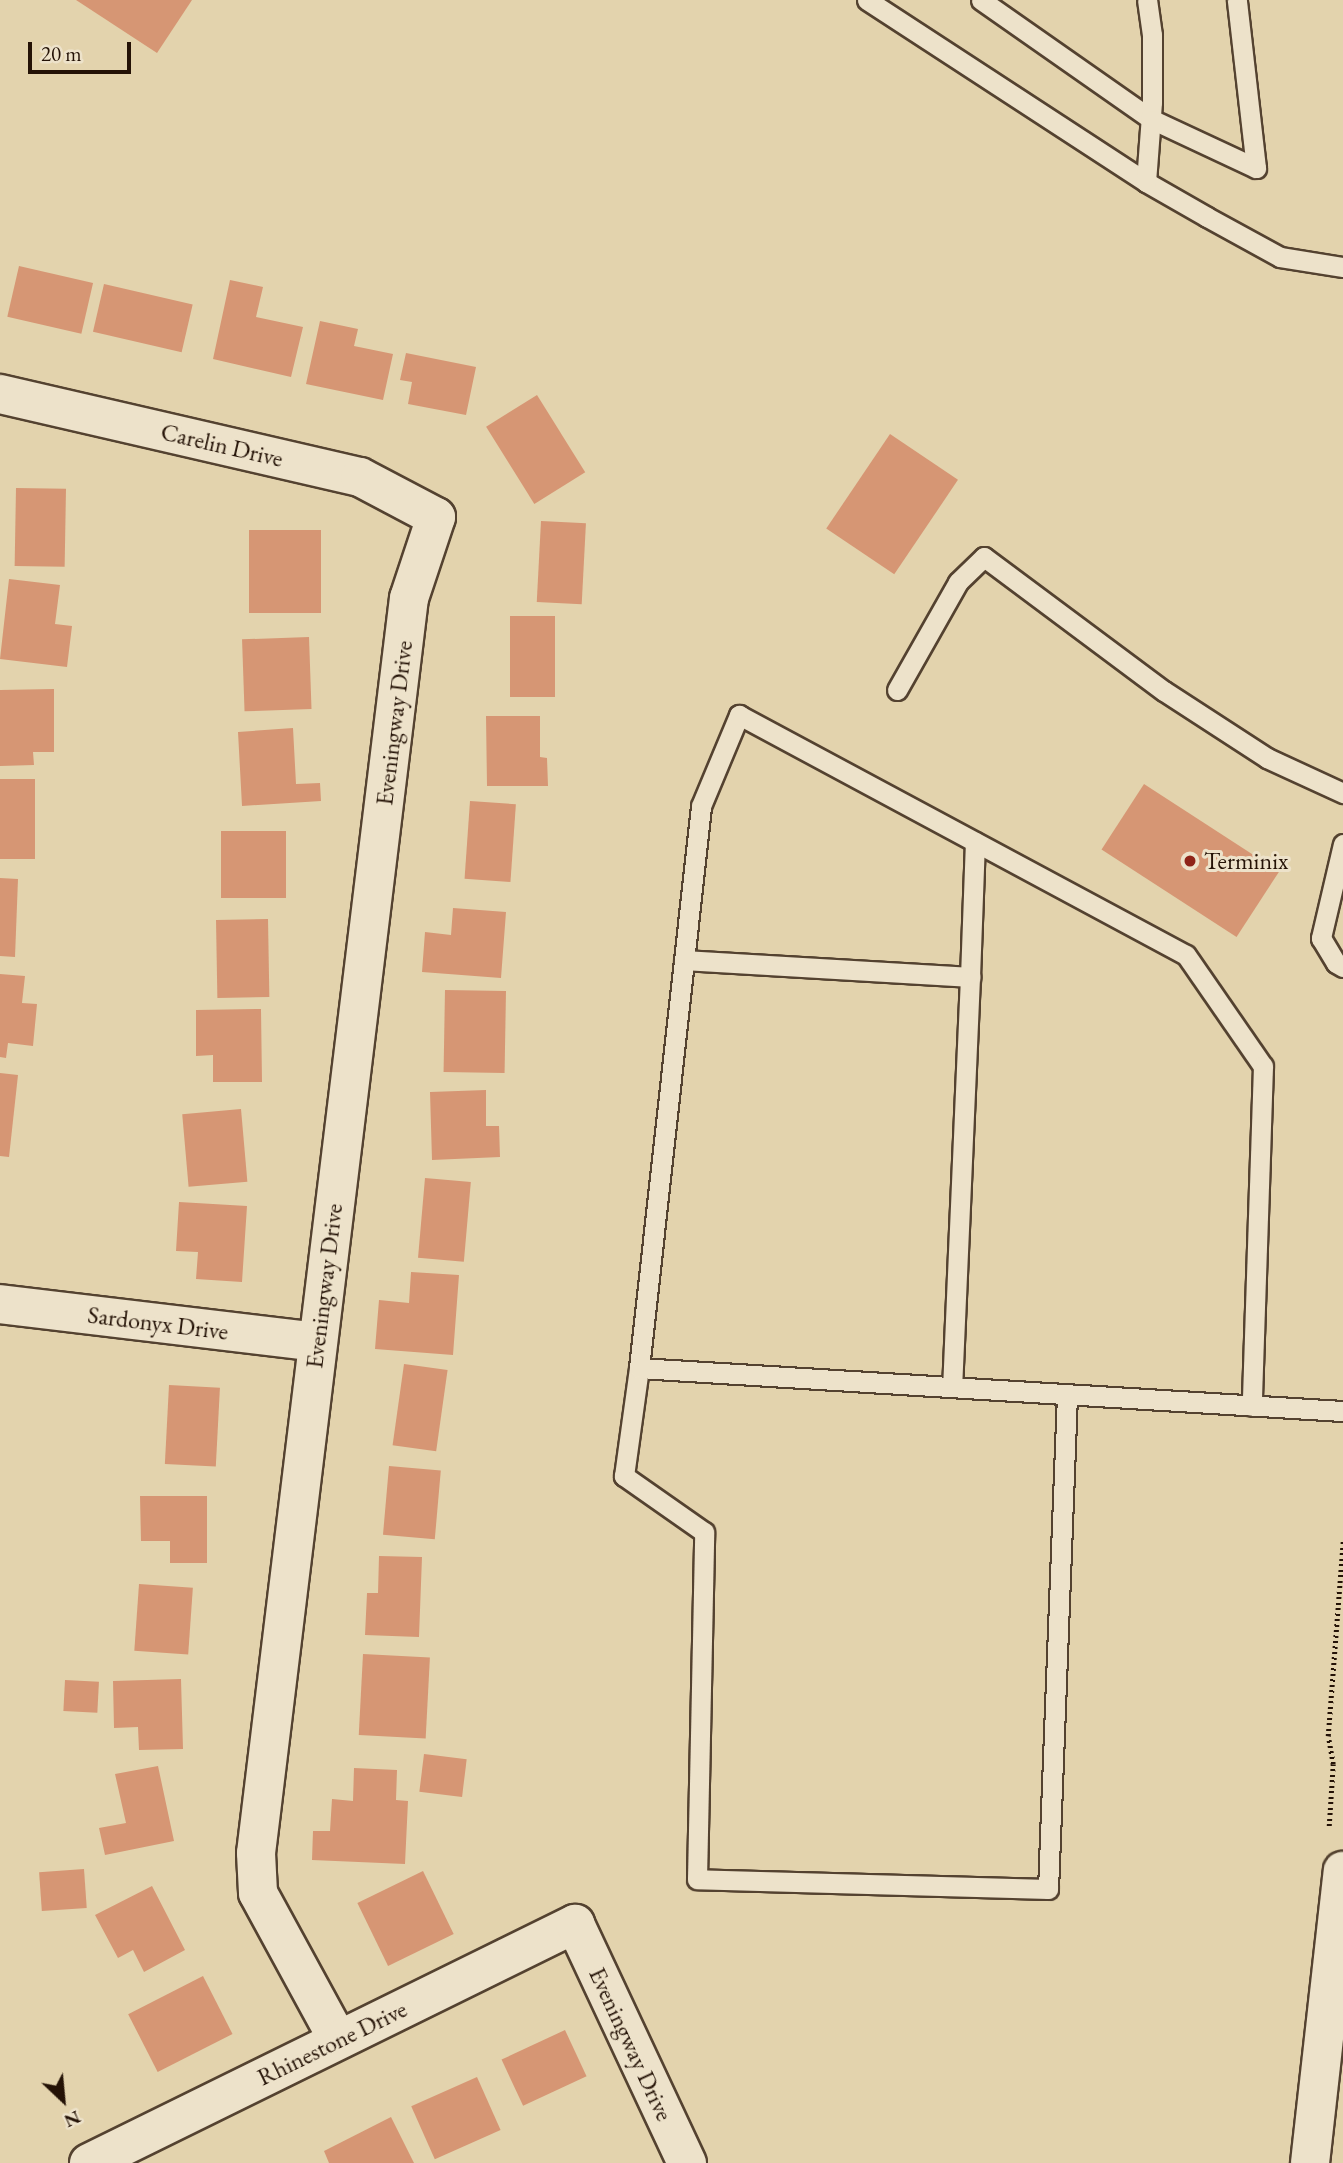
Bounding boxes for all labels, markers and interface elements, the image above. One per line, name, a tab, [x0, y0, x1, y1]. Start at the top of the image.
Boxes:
scale bar	[32, 28, 135, 72]
text: 20 m	[41, 40, 82, 67]
street label: Carelin Drive	[158, 417, 286, 473]
street label: Eveningway Drive	[370, 639, 418, 807]
place label: Terminix	[1204, 847, 1288, 875]
marker: Terminix	[1182, 853, 1198, 869]
street label: Eveningway Drive	[300, 1202, 348, 1370]
street label: Sardonyx Drive	[86, 1300, 230, 1346]
street label: Eveningway Drive	[583, 1963, 679, 2125]
street label: Rhinestone Drive	[253, 1994, 411, 2092]
north arrow	[28, 2065, 98, 2135]
text: N	[60, 2105, 85, 2134]

